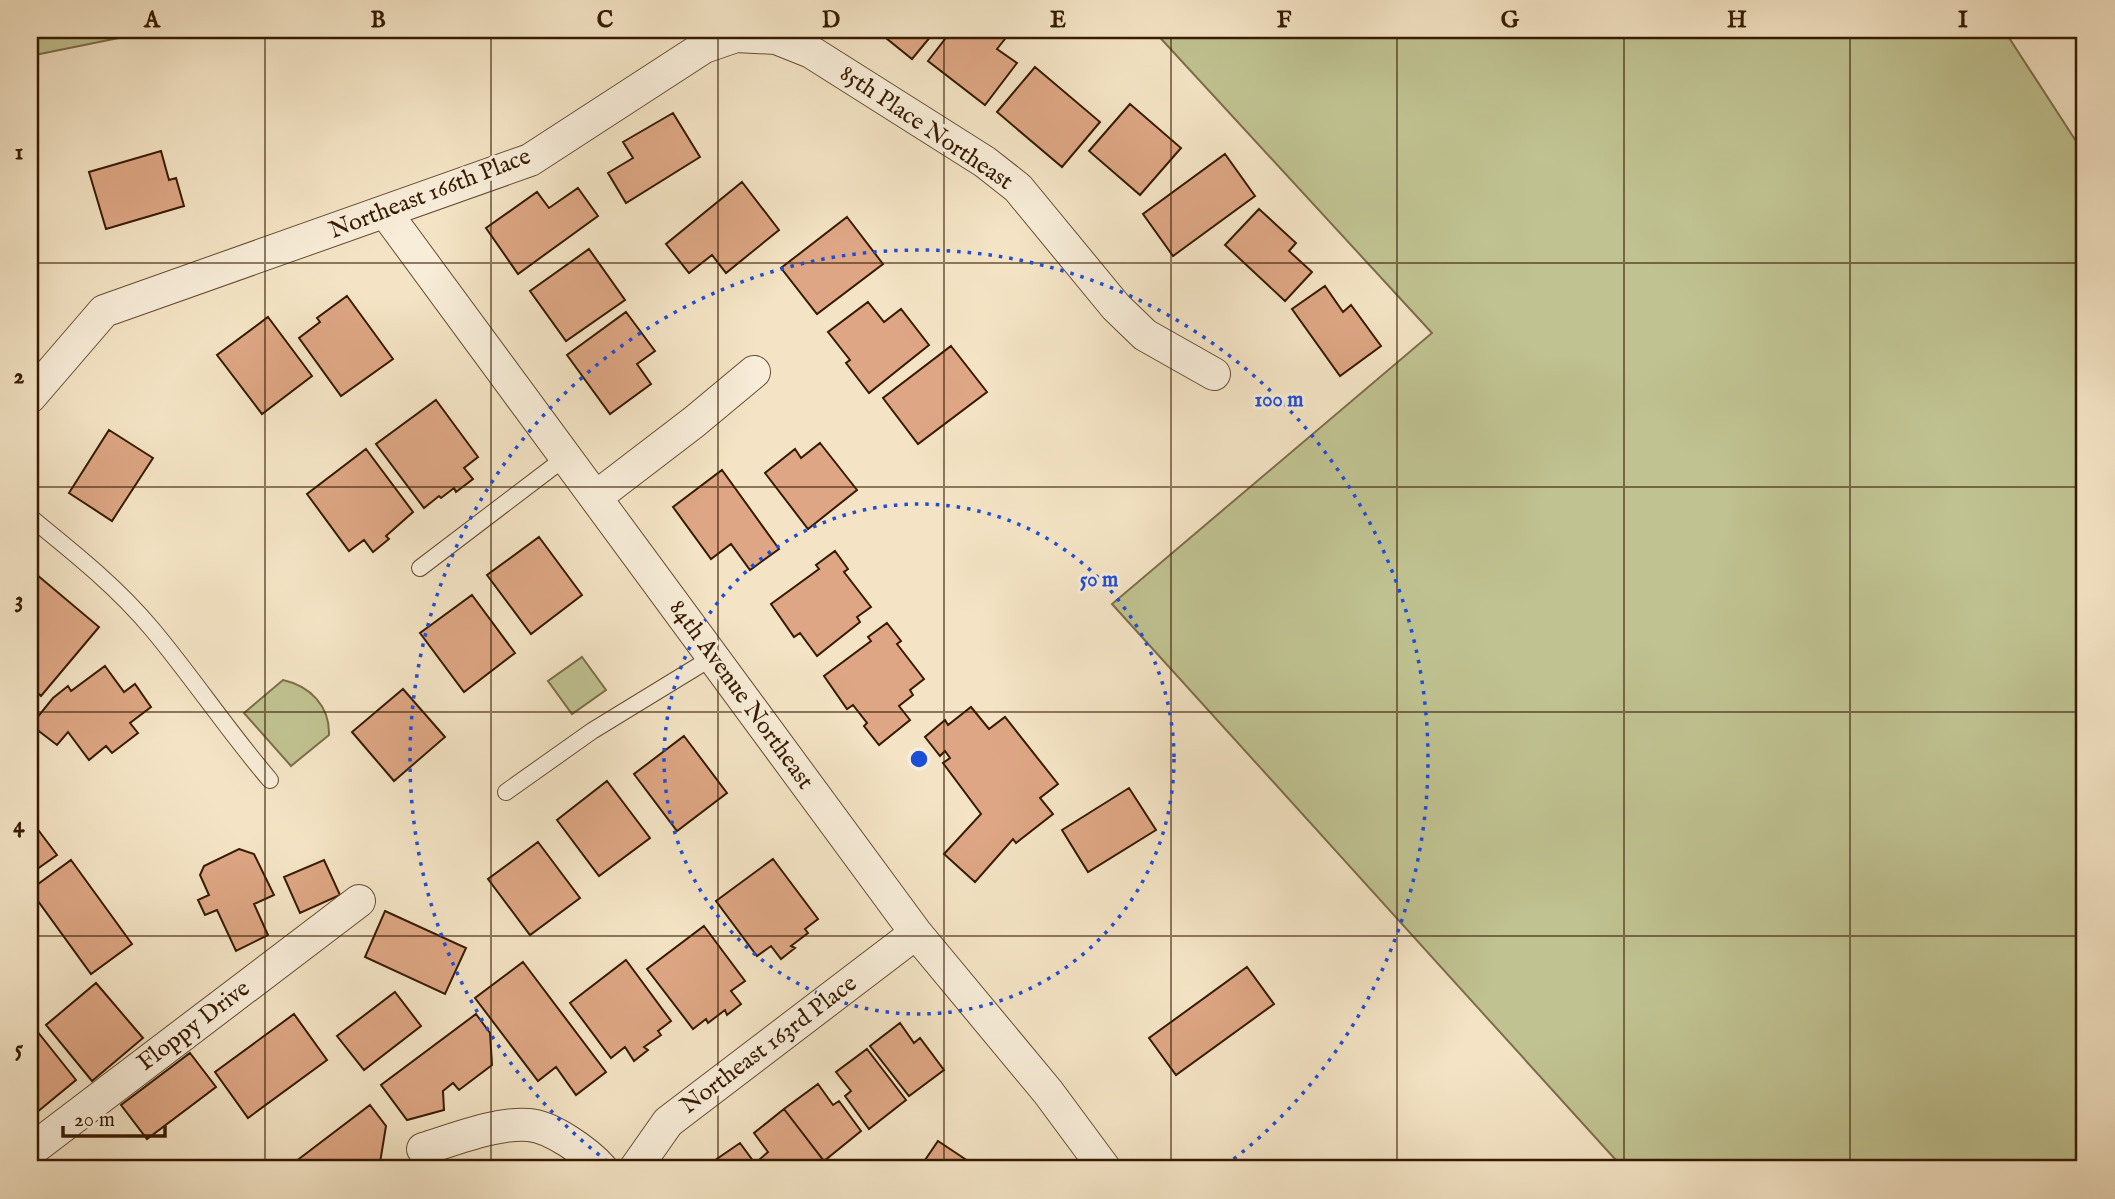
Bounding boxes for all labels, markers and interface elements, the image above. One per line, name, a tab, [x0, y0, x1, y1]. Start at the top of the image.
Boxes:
text: A	[143, 6, 161, 35]
text: B	[370, 6, 386, 35]
text: C	[597, 6, 614, 35]
text: D	[822, 6, 840, 35]
text: E	[1050, 6, 1066, 35]
text: F	[1277, 6, 1292, 35]
text: G	[1501, 6, 1520, 35]
text: H	[1727, 6, 1747, 35]
text: I	[1958, 6, 1968, 35]
street label: 85th Place Northeast	[833, 59, 1019, 197]
text: 1	[15, 138, 23, 167]
street label: Northeast 166th Place	[325, 141, 535, 247]
text: 2	[14, 362, 25, 391]
text: 100 m	[1254, 387, 1304, 414]
text: 50 m	[1080, 567, 1119, 594]
text: 3	[15, 586, 23, 615]
street label: 84th Avenue Northeast	[662, 594, 820, 796]
centre of rings	[907, 747, 931, 771]
text: 4	[13, 811, 25, 840]
street label: Northeast 163rd Place	[675, 969, 863, 1121]
street label: Floppy Drive	[131, 974, 257, 1078]
text: 5	[15, 1035, 24, 1064]
scale bar	[63, 1094, 164, 1138]
text: 20 m	[74, 1107, 115, 1134]

